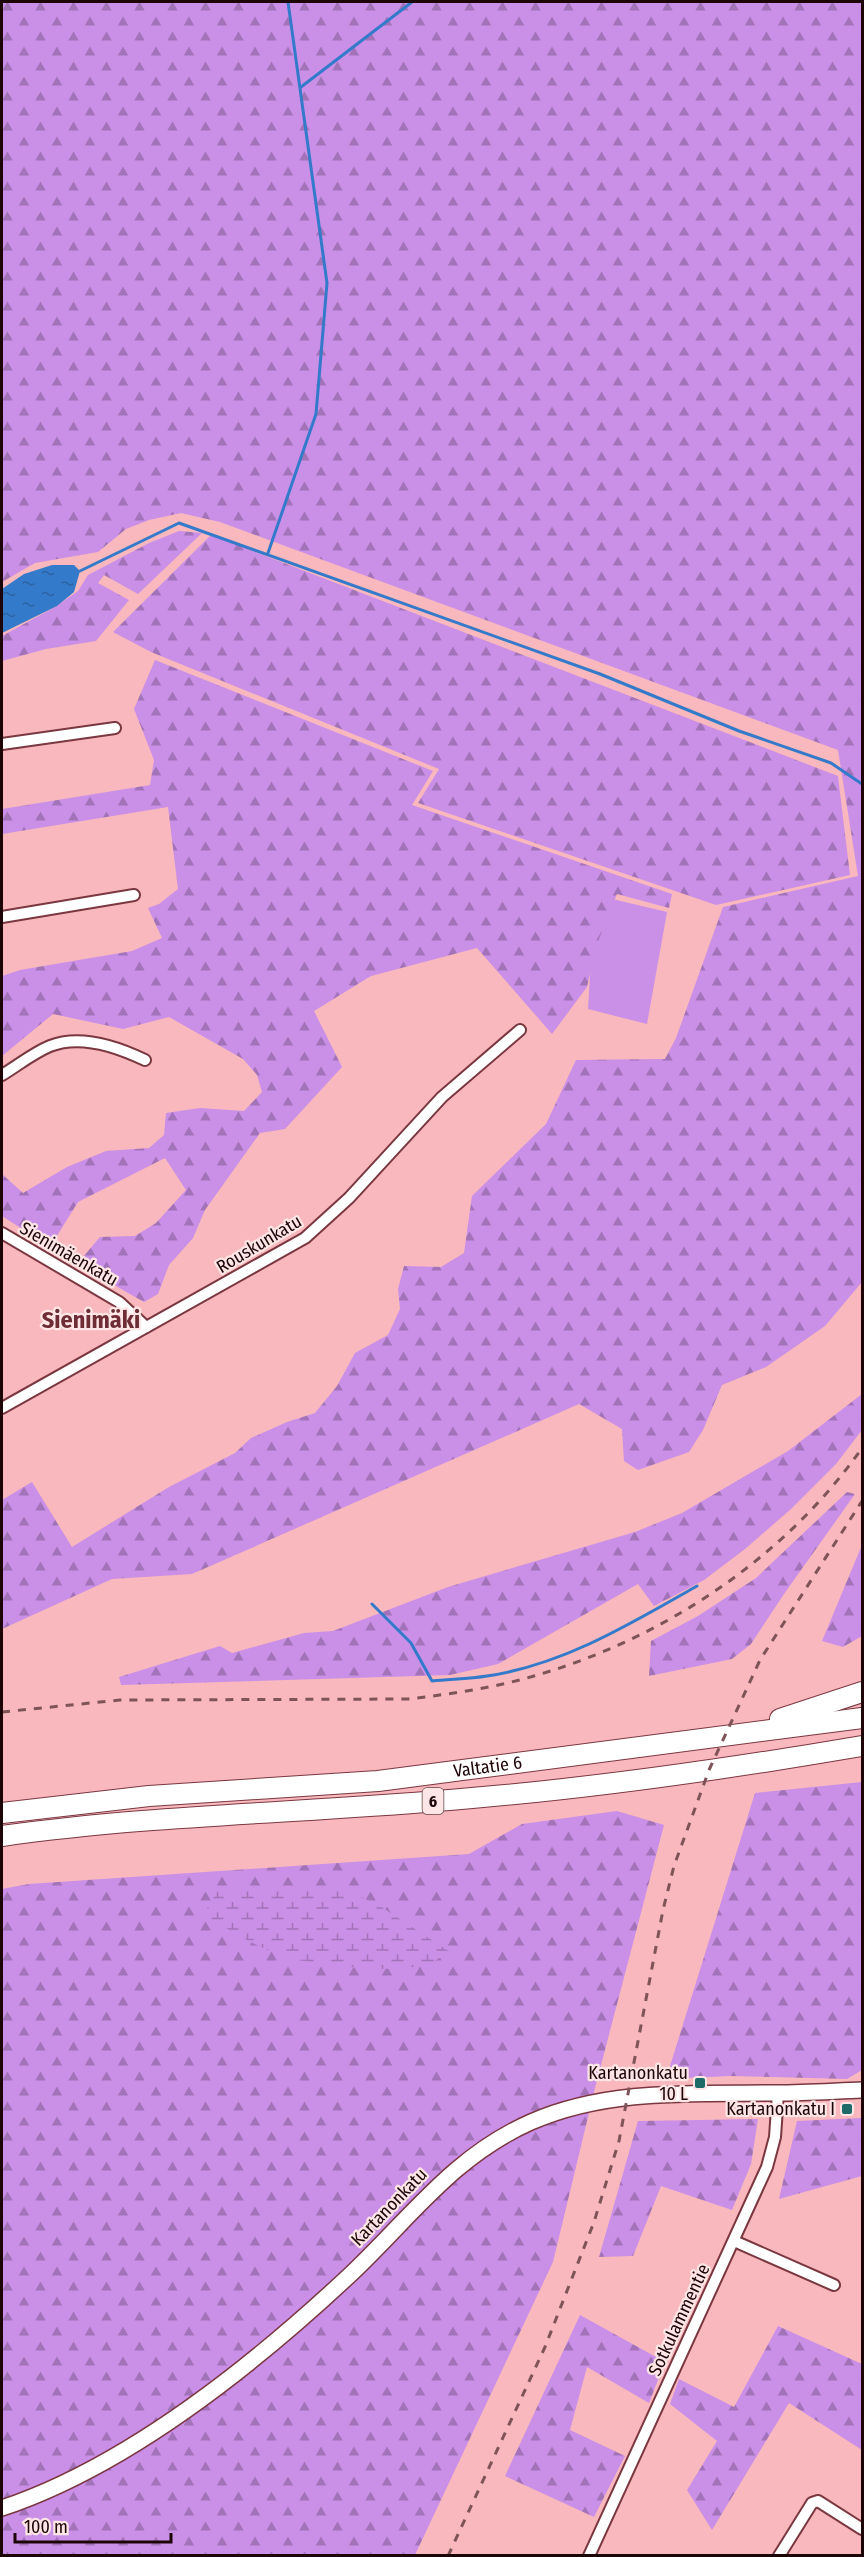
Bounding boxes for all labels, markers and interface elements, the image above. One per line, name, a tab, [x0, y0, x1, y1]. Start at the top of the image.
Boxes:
street label: Rouskunkatu	[212, 1210, 306, 1278]
street label: Sienimäenkatu	[16, 1217, 122, 1291]
district label: Sienimäki	[42, 1306, 140, 1334]
street label: Valtatie 6	[452, 1751, 523, 1782]
road number: 6	[422, 1788, 444, 1814]
place label: Kartanonkatu 10 L	[588, 2062, 688, 2105]
marker: Kartanonkatu 10 L	[693, 2076, 707, 2090]
place label: Kartanonkatu I	[726, 2098, 835, 2120]
marker: Kartanonkatu I	[840, 2102, 854, 2116]
street label: Kartanonkatu	[346, 2163, 432, 2251]
street label: Sotkulammentie	[643, 2261, 715, 2379]
scale bar	[15, 2506, 171, 2544]
text: 100 m	[24, 2516, 68, 2538]

